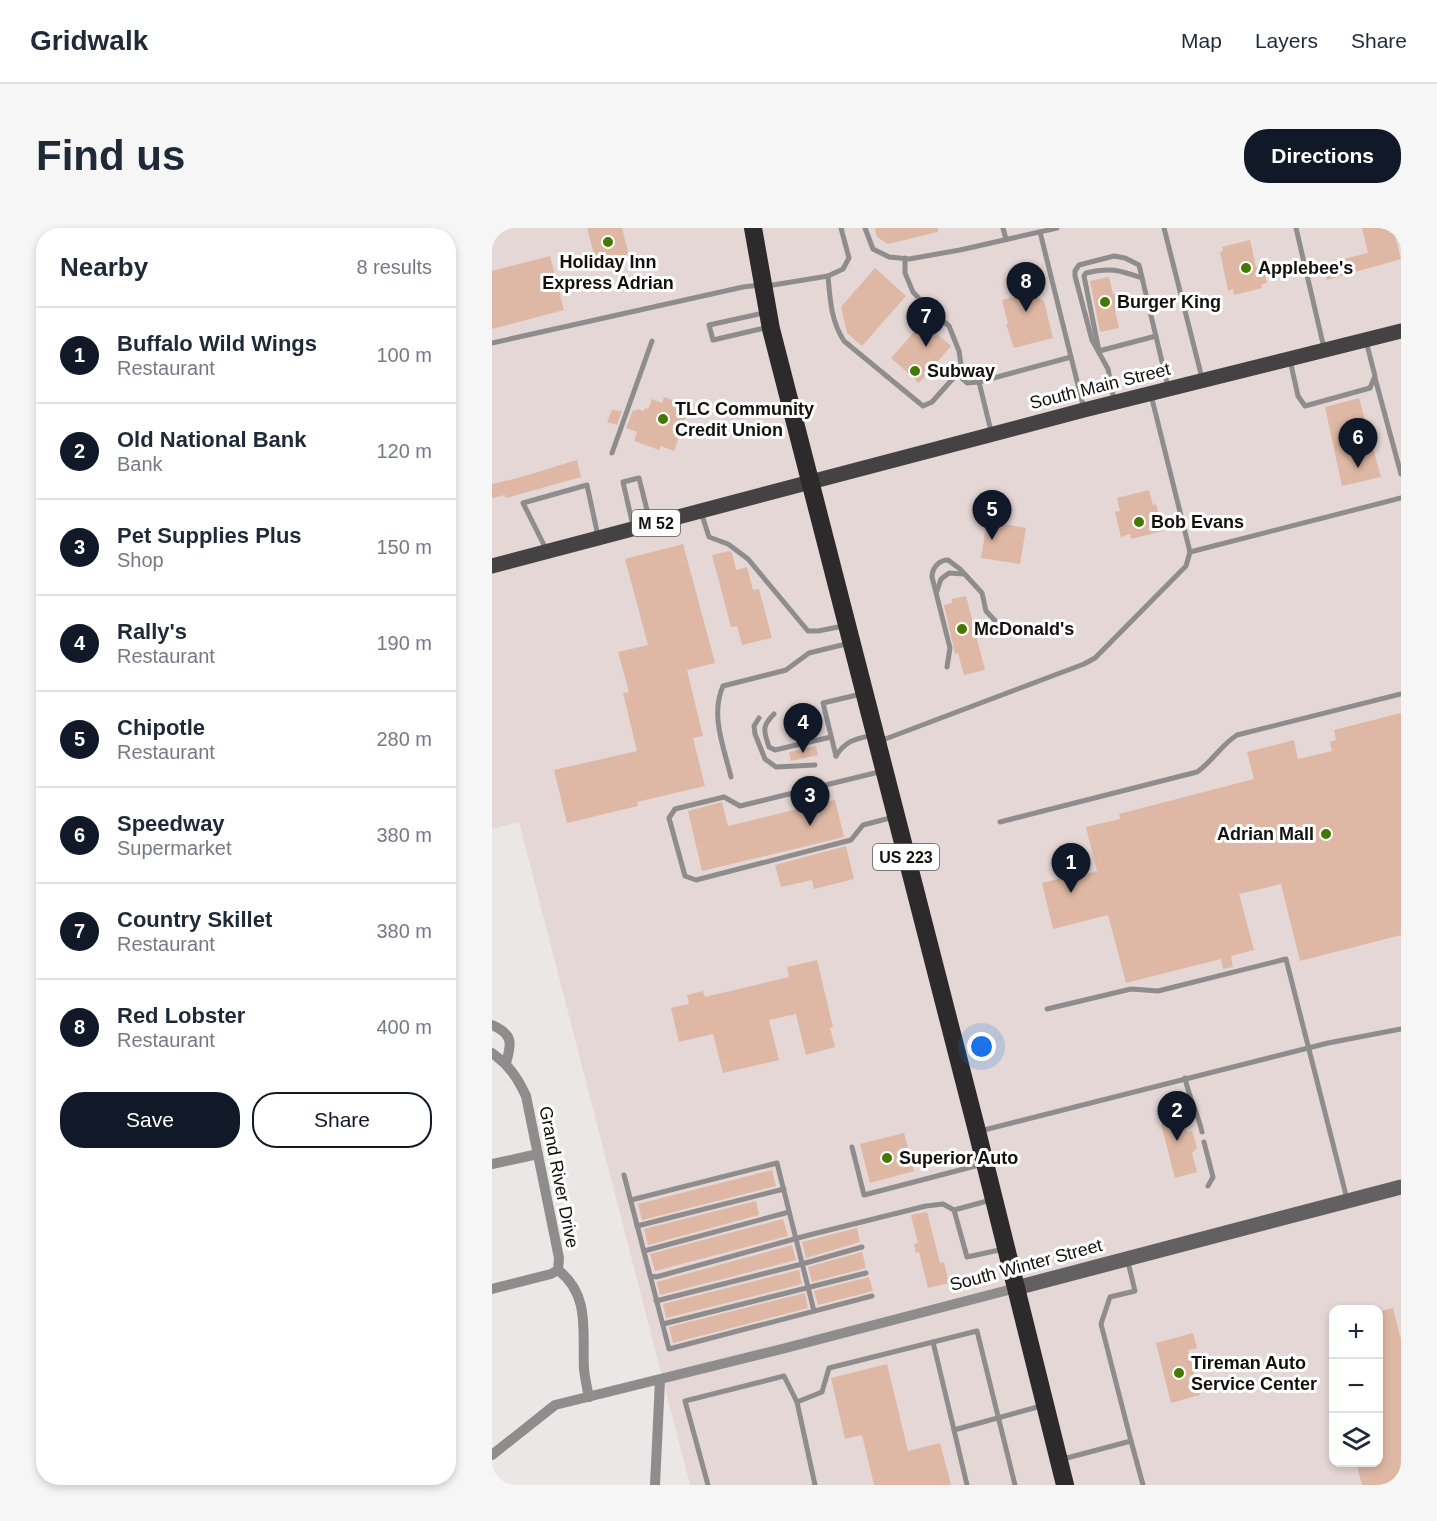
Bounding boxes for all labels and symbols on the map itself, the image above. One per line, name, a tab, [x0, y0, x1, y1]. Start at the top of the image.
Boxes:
marker: Holiday Inn Express Adrian	[601, 235, 615, 249]
place label: Holiday Inn Express Adrian	[542, 252, 674, 293]
place label: Applebee's	[1258, 258, 1353, 278]
marker: Applebee's	[1239, 261, 1253, 275]
pin: 8	[1006, 262, 1046, 312]
place label: Burger King	[1117, 292, 1221, 312]
marker: Burger King	[1098, 295, 1112, 309]
pin: 7	[906, 298, 946, 347]
street label: South Main Street	[1028, 359, 1172, 413]
place label: Subway	[927, 361, 995, 381]
marker: Subway	[908, 364, 922, 378]
place label: TLC Community Credit Union	[675, 399, 814, 440]
marker: TLC Community Credit Union	[656, 412, 670, 426]
pin: 6	[1338, 418, 1378, 468]
pin: 5	[972, 490, 1012, 540]
road number: M 52	[632, 510, 680, 536]
place label: Bob Evans	[1151, 512, 1244, 532]
marker: Bob Evans	[1132, 515, 1146, 529]
place label: McDonald's	[974, 619, 1074, 639]
marker: McDonald's	[955, 622, 969, 636]
pin: 4	[784, 704, 822, 753]
pin: 3	[790, 776, 830, 826]
place label: Adrian Mall	[1217, 824, 1314, 844]
marker: Adrian Mall	[1319, 827, 1333, 841]
road number: US 223	[873, 844, 939, 870]
pin: 1	[1052, 844, 1090, 893]
your location	[967, 1032, 996, 1061]
pin: 2	[1158, 1092, 1196, 1141]
street label: Grand River Drive	[535, 1104, 583, 1250]
place label: Superior Auto	[899, 1148, 1018, 1168]
marker: Superior Auto	[880, 1151, 894, 1165]
street label: South Winter Street	[948, 1235, 1104, 1295]
place label: Tireman Auto Service Center	[1191, 1353, 1317, 1394]
marker: Tireman Auto Service Center	[1172, 1366, 1186, 1380]

